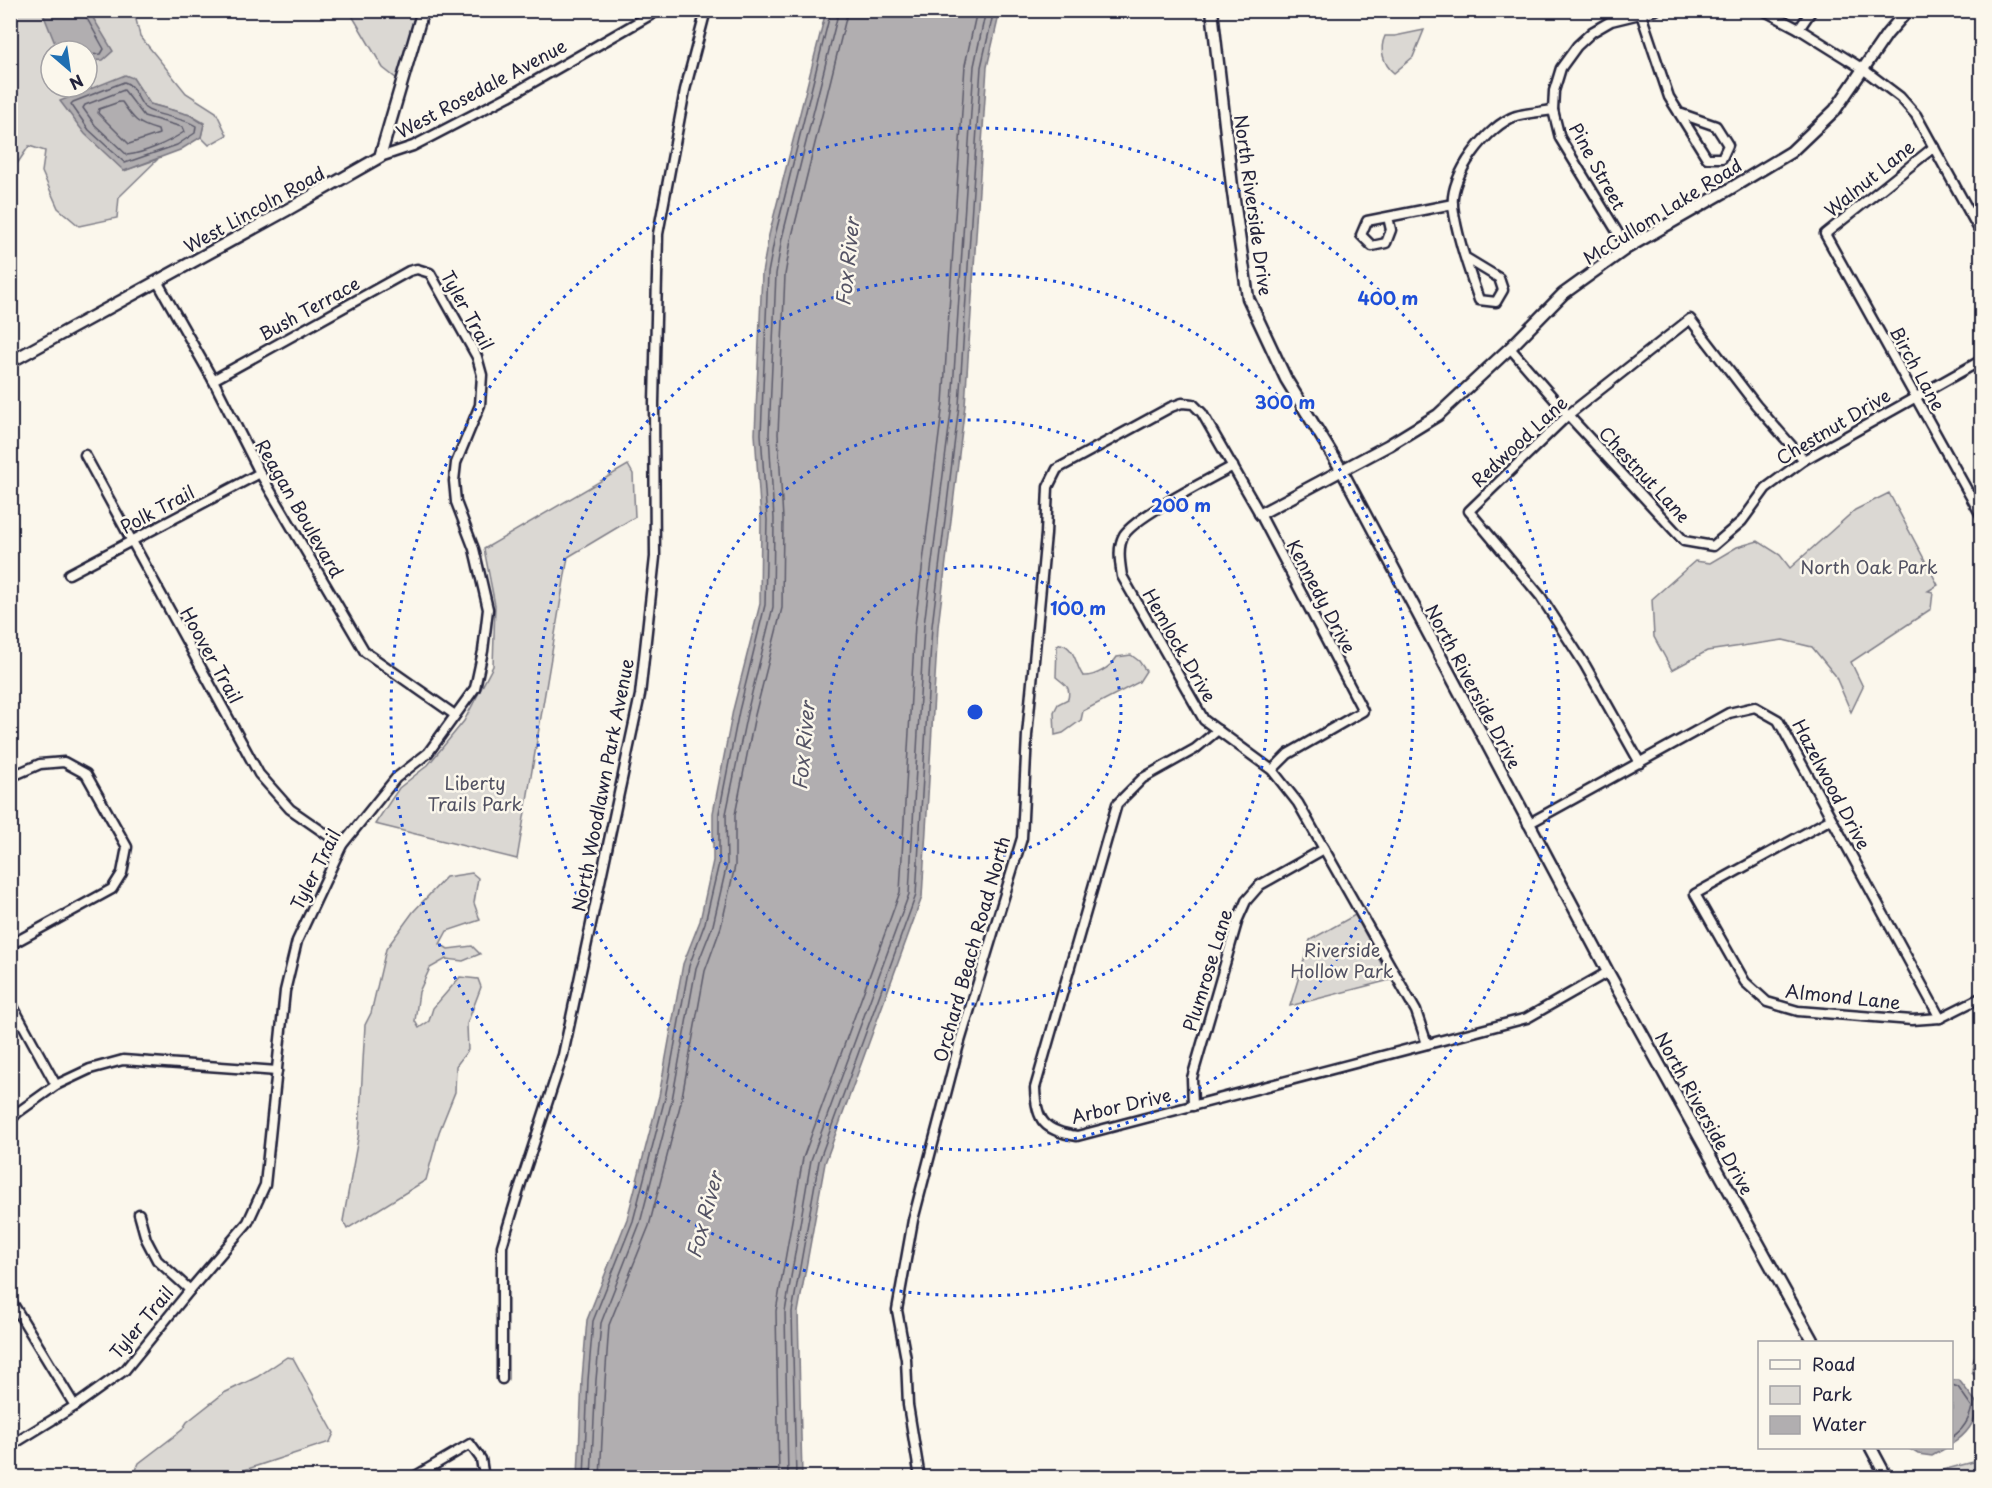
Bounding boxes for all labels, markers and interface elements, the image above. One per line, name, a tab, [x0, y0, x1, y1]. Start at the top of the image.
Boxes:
street label: West Rosedale Avenue	[391, 31, 571, 144]
north arrow	[39, 39, 99, 99]
text: N	[65, 69, 88, 97]
street label: North Riverside Drive	[1228, 113, 1280, 297]
street label: Pine Street	[1563, 117, 1633, 215]
street label: Walnut Lane	[1818, 133, 1920, 223]
street label: McCullom Lake Road	[1577, 151, 1747, 271]
street label: West Lincoln Road	[179, 159, 329, 259]
water label: Fox River	[827, 214, 867, 308]
street label: Tyler Trail	[435, 265, 501, 355]
street label: Bush Terrace	[254, 269, 364, 347]
text: 400 m	[1358, 284, 1418, 311]
street label: Birch Lane	[1884, 321, 1952, 415]
street label: Chestnut Drive	[1771, 381, 1895, 471]
text: 300 m	[1255, 388, 1315, 415]
street label: Redwood Lane	[1465, 389, 1573, 493]
street label: Chestnut Lane	[1593, 420, 1697, 528]
street label: Reagan Boulevard	[249, 434, 351, 582]
street label: Polk Trail	[115, 478, 199, 540]
text: 200 m	[1151, 491, 1211, 518]
street label: Kennedy Drive	[1281, 534, 1363, 658]
park label: North Oak Park	[1800, 553, 1938, 580]
street label: Hemlock Drive	[1137, 583, 1223, 707]
text: 100 m	[1050, 594, 1106, 621]
street label: North Riverside Drive	[1419, 599, 1529, 773]
street label: Hoover Trail	[174, 602, 250, 708]
street label: North Woodlawn Park Avenue	[564, 656, 640, 914]
water label: Fox River	[784, 698, 822, 791]
centre of rings	[965, 702, 985, 722]
street label: Hazelwood Drive	[1786, 714, 1878, 854]
park label: Liberty Trails Park	[427, 769, 523, 817]
street label: Tyler Trail	[283, 824, 347, 914]
street label: Orchard Beach Road North	[926, 833, 1016, 1065]
street label: Plumrose Lane	[1176, 905, 1238, 1035]
park label: Riverside Hollow Park	[1290, 936, 1394, 984]
street label: Almond Lane	[1784, 977, 1902, 1015]
street label: North Riverside Drive	[1649, 1027, 1761, 1199]
street label: Arbor Drive	[1068, 1080, 1174, 1130]
water label: Fox River	[678, 1166, 731, 1262]
street label: Tyler Trail	[103, 1280, 179, 1364]
legend	[1758, 1341, 1953, 1449]
text: Road	[1812, 1350, 1856, 1377]
text: Park	[1812, 1380, 1852, 1407]
text: Water	[1812, 1410, 1867, 1437]

